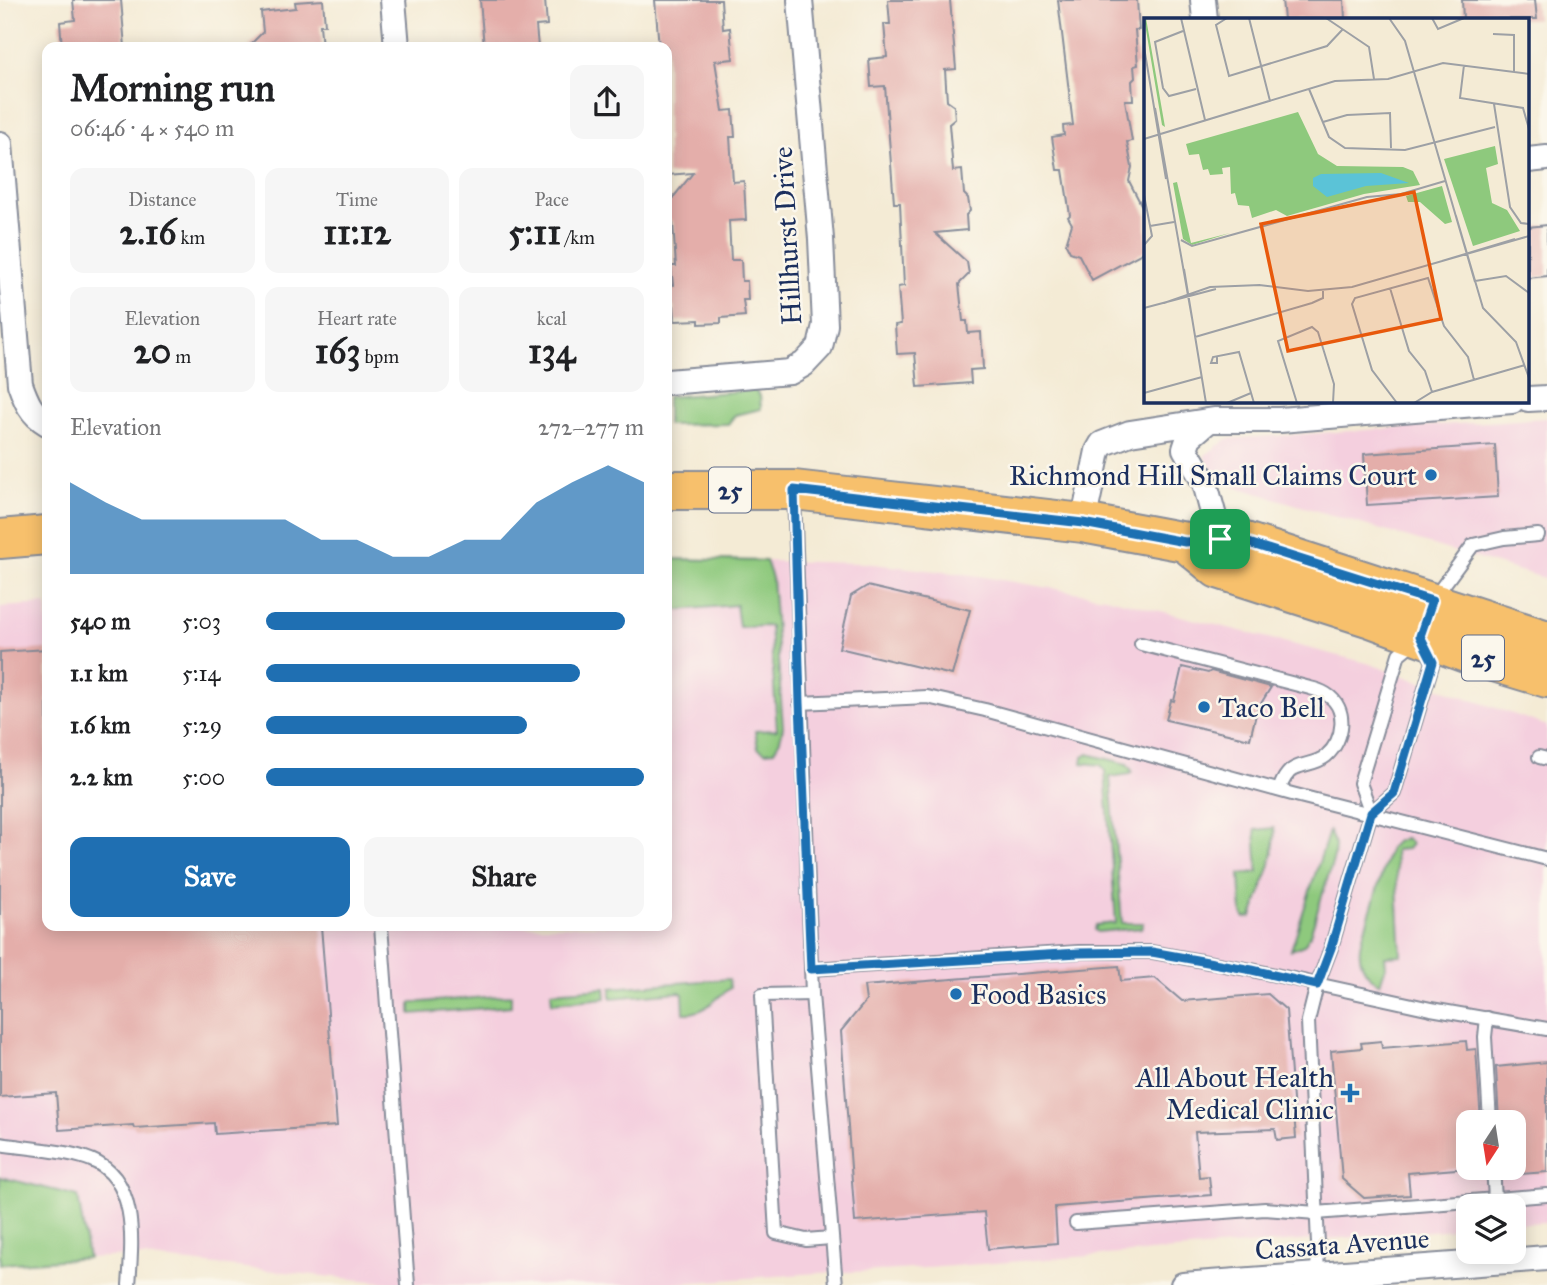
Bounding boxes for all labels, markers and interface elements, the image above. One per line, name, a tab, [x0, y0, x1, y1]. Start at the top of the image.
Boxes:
inset map	[1144, 18, 1530, 402]
text: Morning run	[70, 65, 275, 111]
button: share	[570, 65, 644, 139]
text: 06:46 · 4 × 540 m	[70, 114, 234, 142]
street label: Hillhurst Drive	[765, 146, 809, 326]
text: Distance	[128, 188, 196, 211]
text: Time	[336, 188, 378, 211]
text: Pace	[534, 188, 569, 211]
text: 2.16	[119, 211, 176, 254]
text: 11:12	[323, 211, 391, 254]
text: 5:11	[508, 211, 561, 254]
text: km	[176, 226, 205, 249]
text: /km	[561, 226, 595, 249]
text: Elevation	[125, 307, 200, 330]
text: Heart rate	[317, 307, 397, 330]
text: kcal	[537, 307, 567, 330]
text: 20	[133, 330, 171, 373]
text: 163	[315, 330, 360, 373]
text: 134	[528, 330, 575, 373]
text: m	[171, 345, 191, 368]
text: bpm	[360, 345, 399, 368]
text: Elevation	[70, 413, 161, 441]
text: 272–277 m	[538, 413, 644, 441]
place label: Richmond Hill Small Claims Court	[1009, 458, 1417, 493]
marker: Richmond Hill Small Claims Court	[1423, 467, 1439, 483]
road number: 25	[709, 468, 751, 512]
pin	[1190, 509, 1250, 569]
icon: arrive	[1201, 520, 1239, 558]
text: 540 m	[70, 607, 131, 635]
text: 5:03	[182, 607, 221, 635]
road number: 25	[1462, 636, 1504, 680]
text: 1.1 km	[70, 659, 128, 687]
text: 5:14	[182, 659, 220, 687]
place label: Taco Bell	[1218, 690, 1325, 725]
marker: Taco Bell	[1196, 699, 1212, 715]
text: 1.6 km	[70, 711, 131, 739]
text: 5:29	[182, 711, 222, 739]
text: 2.2 km	[70, 763, 133, 791]
text: 5:00	[182, 763, 225, 791]
button: Save	[70, 837, 350, 917]
button: Share	[364, 837, 644, 917]
place label: Food Basics	[970, 977, 1107, 1012]
marker: Food Basics	[948, 986, 964, 1002]
place label: All About Health Medical Clinic	[1135, 1060, 1334, 1127]
marker: All About Health Medical Clinic	[1340, 1083, 1360, 1103]
north arrow	[1456, 1110, 1526, 1180]
map controls	[1456, 1110, 1526, 1264]
button: layers	[1456, 1194, 1526, 1264]
street label: Cassata Avenue	[1253, 1220, 1431, 1268]

